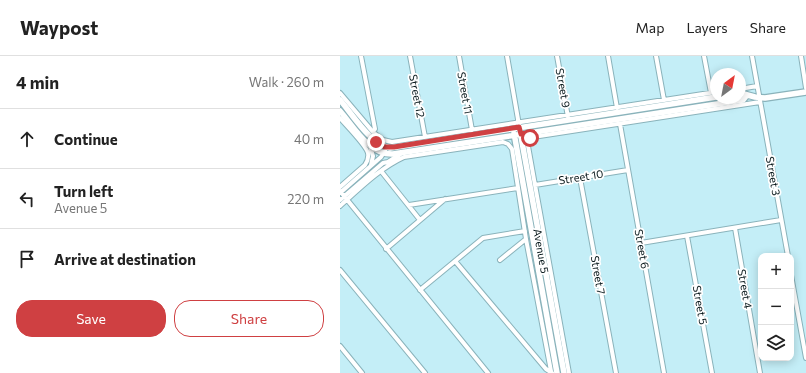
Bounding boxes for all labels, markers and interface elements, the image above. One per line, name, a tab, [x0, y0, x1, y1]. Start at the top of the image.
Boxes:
text: Waypost	[20, 16, 98, 39]
text: Map	[636, 19, 664, 36]
text: Layers	[686, 19, 728, 36]
text: Share	[750, 19, 786, 36]
street label: Street 9	[554, 67, 573, 109]
north arrow	[710, 68, 746, 104]
street label: Street 11	[455, 71, 476, 115]
text: 4 min	[16, 72, 59, 93]
street label: Street 12	[407, 73, 428, 119]
text: Walk · 260 m	[249, 74, 324, 90]
icon: ahead	[16, 128, 38, 150]
route start	[521, 129, 539, 147]
text: Continue	[54, 130, 118, 148]
text: 40 m	[294, 131, 324, 147]
route end	[367, 133, 385, 151]
street label: Street 3	[764, 155, 783, 196]
street label: Street 10	[558, 167, 604, 186]
text: Turn left	[54, 182, 113, 200]
icon: left	[16, 188, 38, 210]
text: 220 m	[287, 191, 324, 207]
text: Avenue 5	[54, 200, 107, 216]
street label: Avenue 5	[531, 228, 552, 274]
street label: Street 6	[633, 228, 652, 270]
icon: arrive	[16, 248, 38, 270]
text: Arrive at destination	[54, 250, 196, 268]
map controls	[758, 253, 794, 361]
button: +	[758, 253, 794, 289]
street label: Street 7	[589, 255, 608, 295]
street label: Street 4	[736, 268, 755, 310]
street label: Street 5	[691, 284, 710, 326]
button: −	[758, 289, 794, 325]
button: Save	[16, 300, 166, 337]
button: Share	[174, 300, 324, 337]
button: layers	[758, 325, 794, 361]

